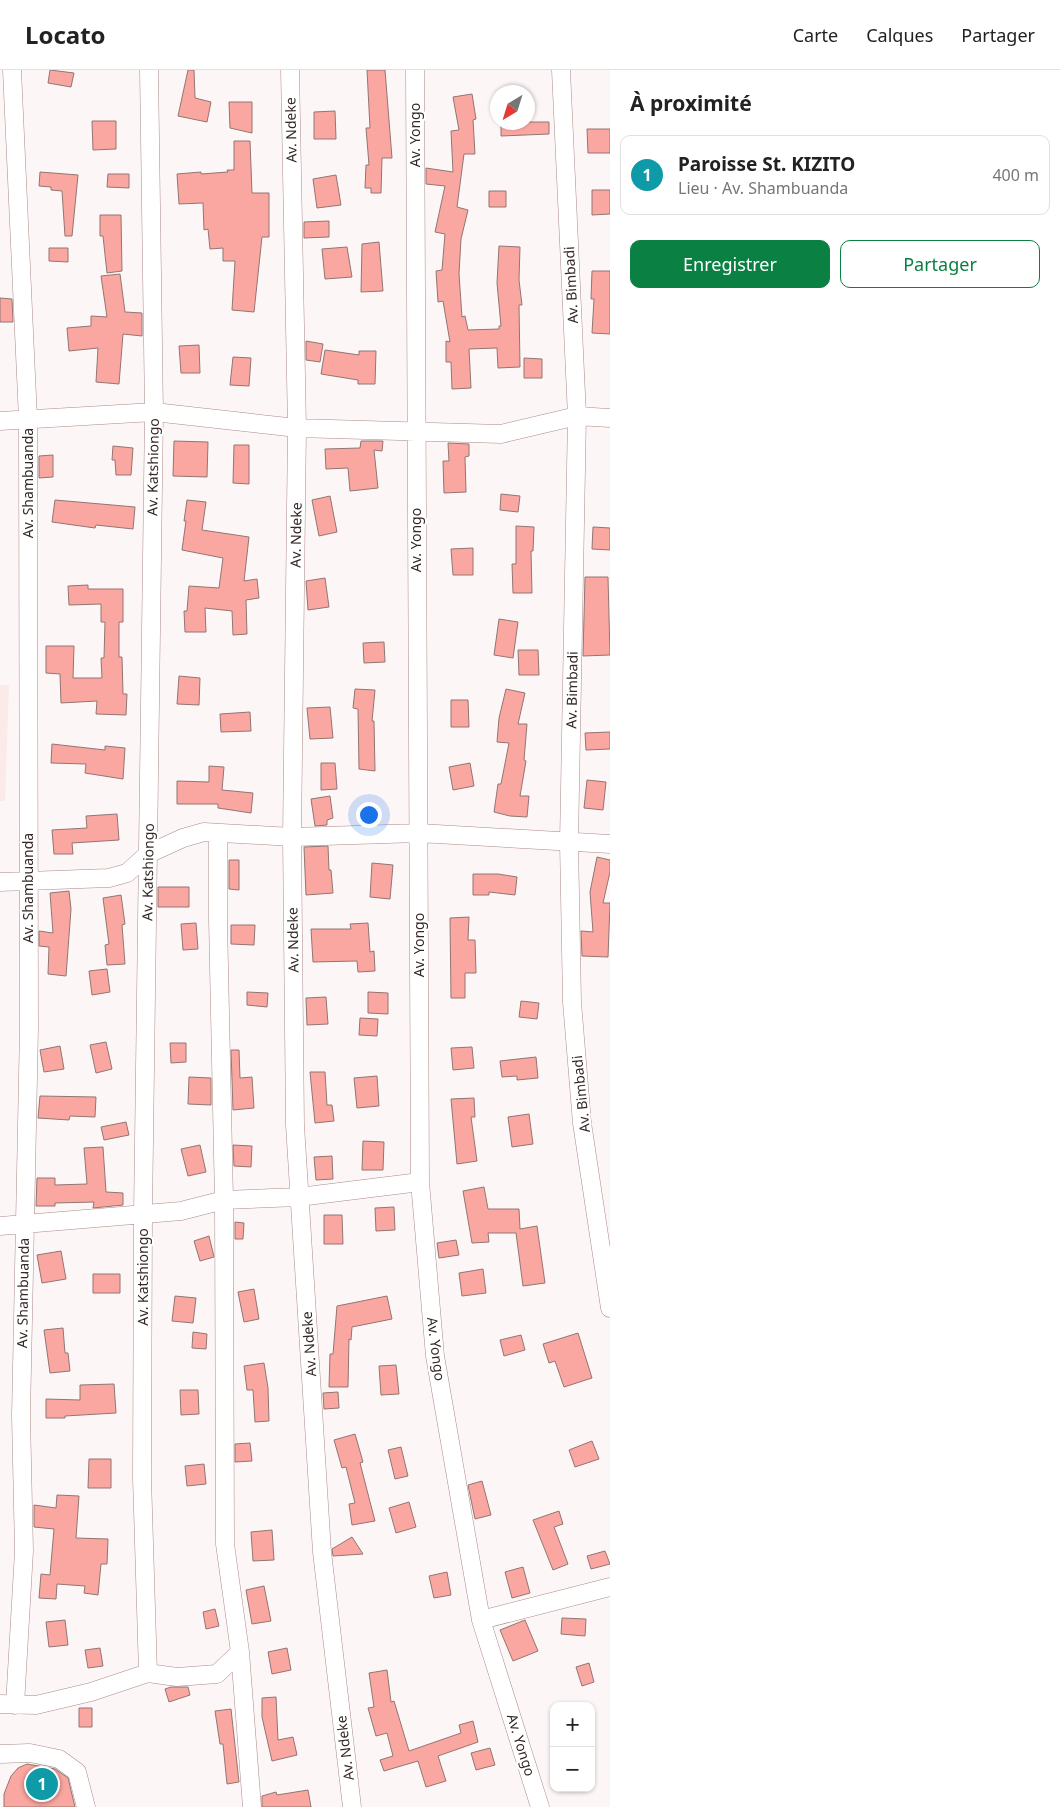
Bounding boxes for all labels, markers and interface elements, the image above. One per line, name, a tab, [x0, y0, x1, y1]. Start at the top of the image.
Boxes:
text: Locato	[25, 18, 106, 51]
text: Carte	[793, 23, 838, 47]
text: Calques	[866, 23, 933, 47]
text: Partager	[961, 23, 1035, 47]
north arrow	[490, 85, 535, 130]
text: À proximité	[630, 89, 752, 117]
street label: Av. Ndeke	[280, 97, 301, 163]
street label: Av. Yongo	[405, 103, 424, 167]
text: Paroisse St. KIZITO	[678, 151, 855, 177]
text: 1	[642, 164, 652, 186]
text: 400 m	[992, 164, 1039, 186]
text: Lieu · Av. Shambuanda	[678, 177, 848, 199]
button: Enregistrer	[630, 240, 830, 288]
button: Partager	[840, 240, 1040, 288]
street label: Av. Bimbadi	[559, 246, 582, 324]
street label: Av. Katshiongo	[142, 418, 163, 516]
street label: Av. Shambuanda	[18, 428, 37, 538]
street label: Av. Ndeke	[285, 502, 306, 568]
street label: Av. Yongo	[406, 508, 425, 572]
street label: Av. Bimbadi	[561, 651, 582, 729]
your location	[356, 802, 382, 828]
street label: Av. Katshiongo	[137, 823, 158, 921]
street label: Av. Shambuanda	[18, 833, 37, 943]
street label: Av. Ndeke	[282, 907, 303, 973]
street label: Av. Yongo	[409, 913, 428, 977]
street label: Av. Bimbadi	[567, 1055, 594, 1134]
street label: Av. Katshiongo	[133, 1228, 152, 1326]
street label: Av. Shambuanda	[12, 1238, 33, 1348]
street label: Av. Ndeke	[297, 1311, 320, 1377]
street label: Av. Yongo	[423, 1316, 450, 1382]
map controls	[550, 1702, 595, 1792]
button: +	[550, 1702, 595, 1747]
street label: Av. Yongo	[503, 1711, 540, 1778]
street label: Av. Ndeke	[331, 1714, 358, 1782]
button: −	[550, 1747, 595, 1792]
pin: 1	[26, 1765, 58, 1803]

